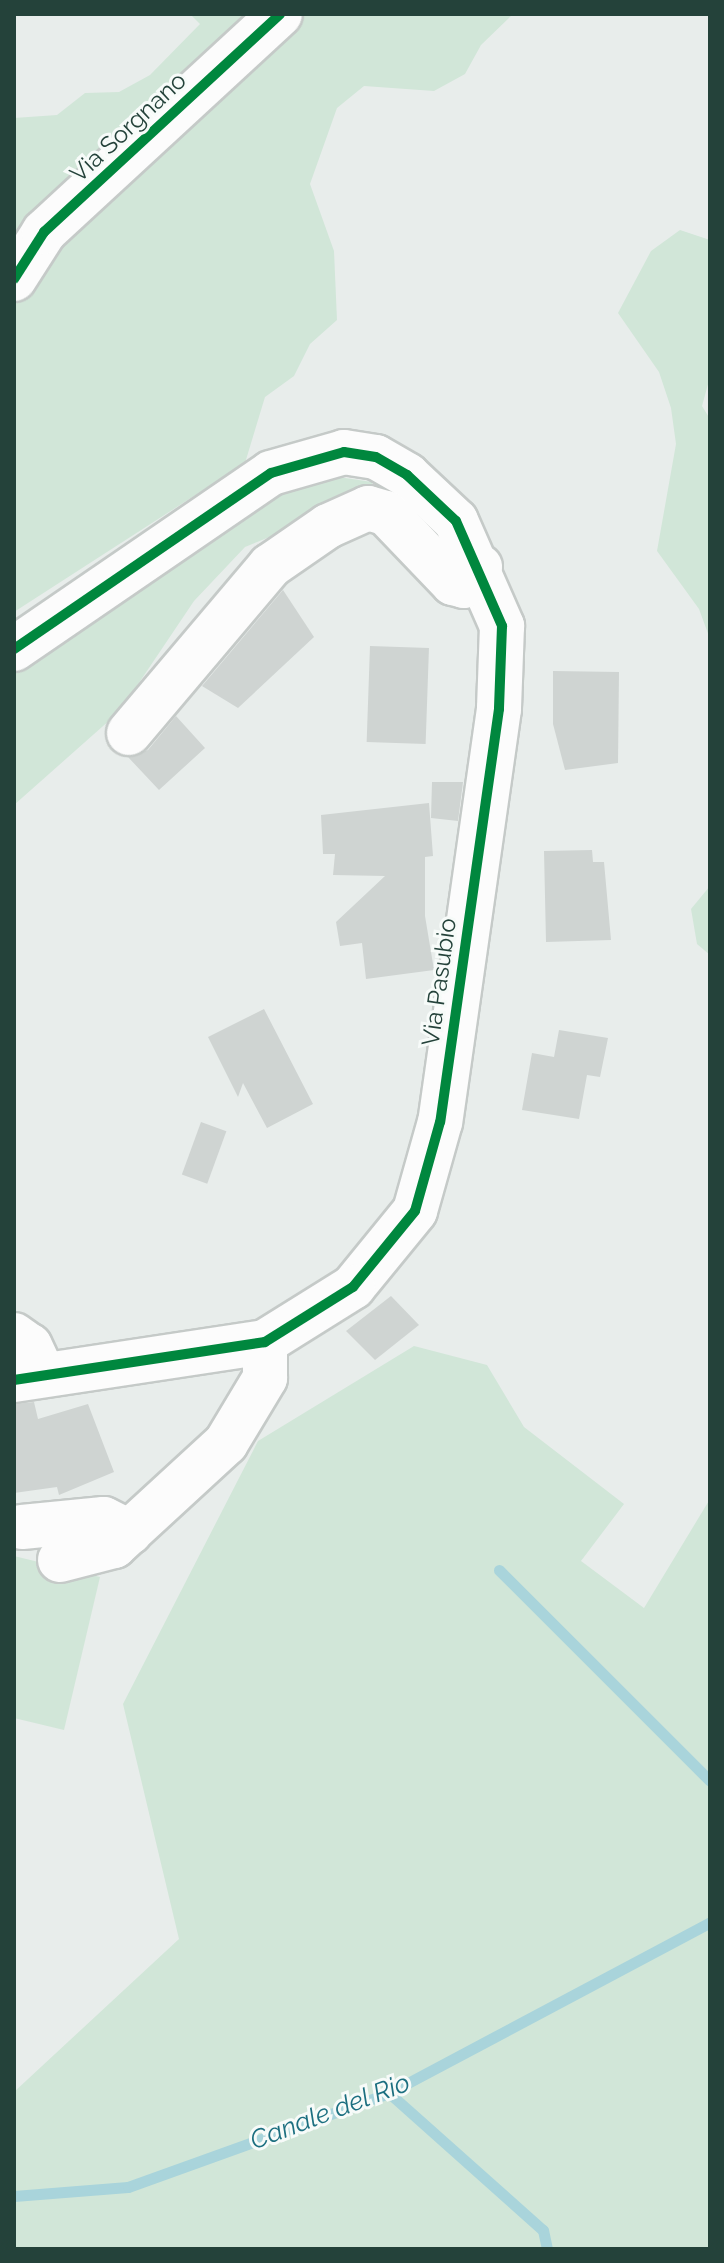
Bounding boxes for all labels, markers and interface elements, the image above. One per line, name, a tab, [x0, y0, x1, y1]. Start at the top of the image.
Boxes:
street label: Via Sorgnano	[64, 66, 192, 188]
street label: Via Pasubio	[416, 916, 462, 1048]
water label: Canale del Rio	[245, 2067, 415, 2157]

